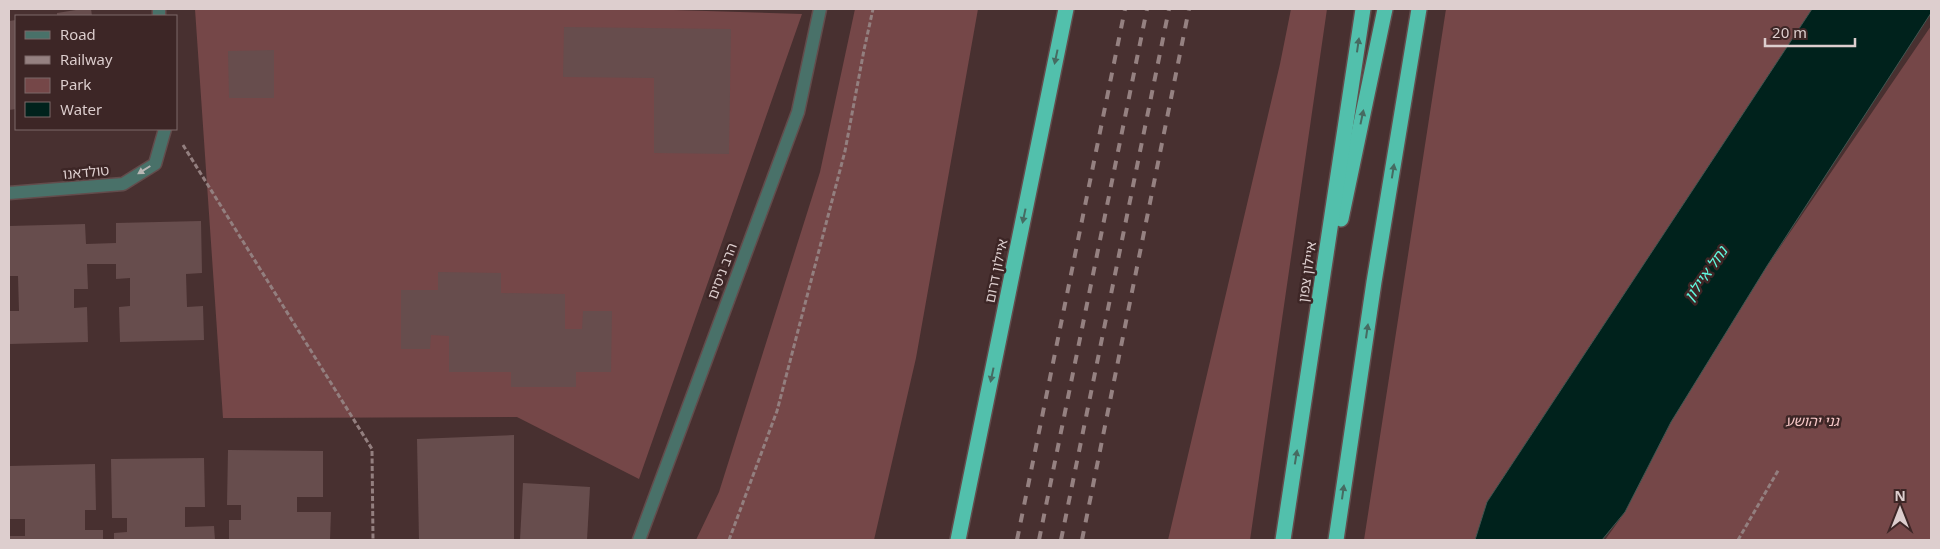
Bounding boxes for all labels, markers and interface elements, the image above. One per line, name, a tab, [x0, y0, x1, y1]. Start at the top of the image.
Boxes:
legend	[15, 15, 178, 130]
scale bar	[1765, 15, 1855, 47]
text: 20 m	[1772, 22, 1807, 42]
text: Road	[60, 24, 96, 44]
one-way arrow	[1354, 36, 1362, 52]
text: Railway	[60, 49, 113, 69]
one-way arrow	[1052, 49, 1060, 65]
text: Park	[60, 74, 92, 94]
text: Water	[60, 99, 102, 119]
one-way arrow	[1359, 108, 1367, 124]
street label: טולדאנו	[62, 160, 110, 183]
one-way arrow	[1389, 162, 1397, 178]
one-way arrow	[138, 165, 151, 175]
one-way arrow	[1020, 208, 1028, 223]
street label: איילון דרום	[979, 237, 1012, 305]
street label: הרב ניסים	[702, 240, 741, 302]
street label: איילון צפון	[1293, 240, 1320, 304]
water label: נחל איילון	[1679, 241, 1732, 305]
one-way arrow	[1363, 323, 1371, 339]
one-way arrow	[987, 367, 995, 383]
park label: גני יהושע	[1785, 411, 1841, 430]
one-way arrow	[1292, 449, 1300, 465]
one-way arrow	[1340, 484, 1348, 500]
north arrow	[1875, 484, 1925, 534]
text: N	[1894, 486, 1906, 505]

